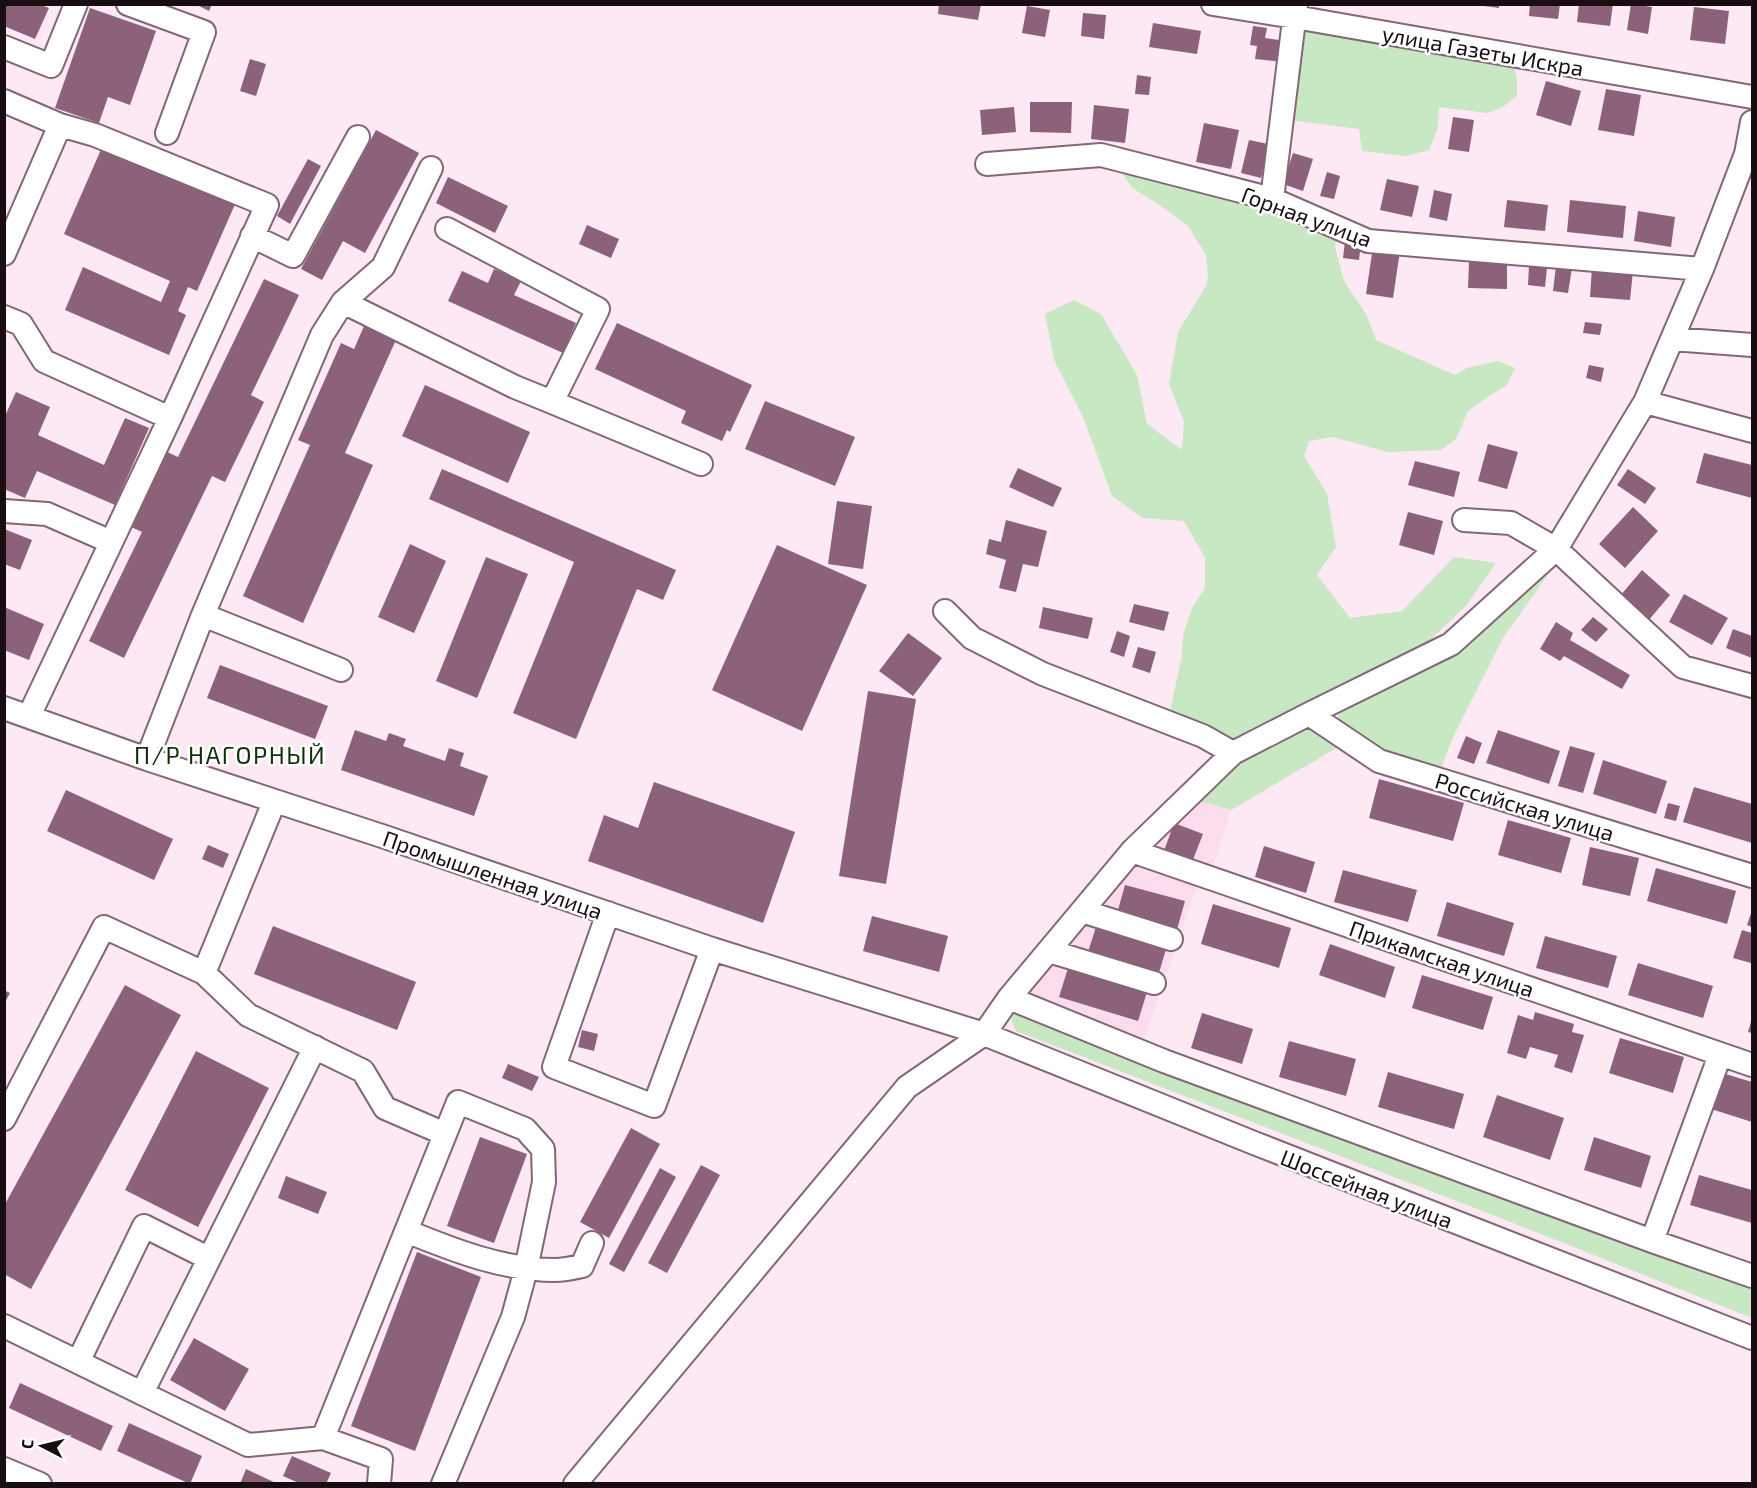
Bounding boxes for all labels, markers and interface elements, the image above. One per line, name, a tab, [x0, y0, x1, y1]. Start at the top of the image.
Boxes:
street label: улица Газеты Искра	[1380, 19, 1586, 82]
street label: Горная улица	[1238, 180, 1376, 253]
district label: П/Р НАГОРНЫЙ	[134, 740, 326, 769]
street label: Российская улица	[1432, 766, 1618, 847]
street label: Промышленная улица	[379, 824, 606, 925]
street label: Прикамская улица	[1346, 914, 1538, 1003]
street label: Шоссейная улица	[1277, 1143, 1457, 1234]
north arrow	[12, 1416, 72, 1476]
text: С	[17, 1438, 37, 1450]

